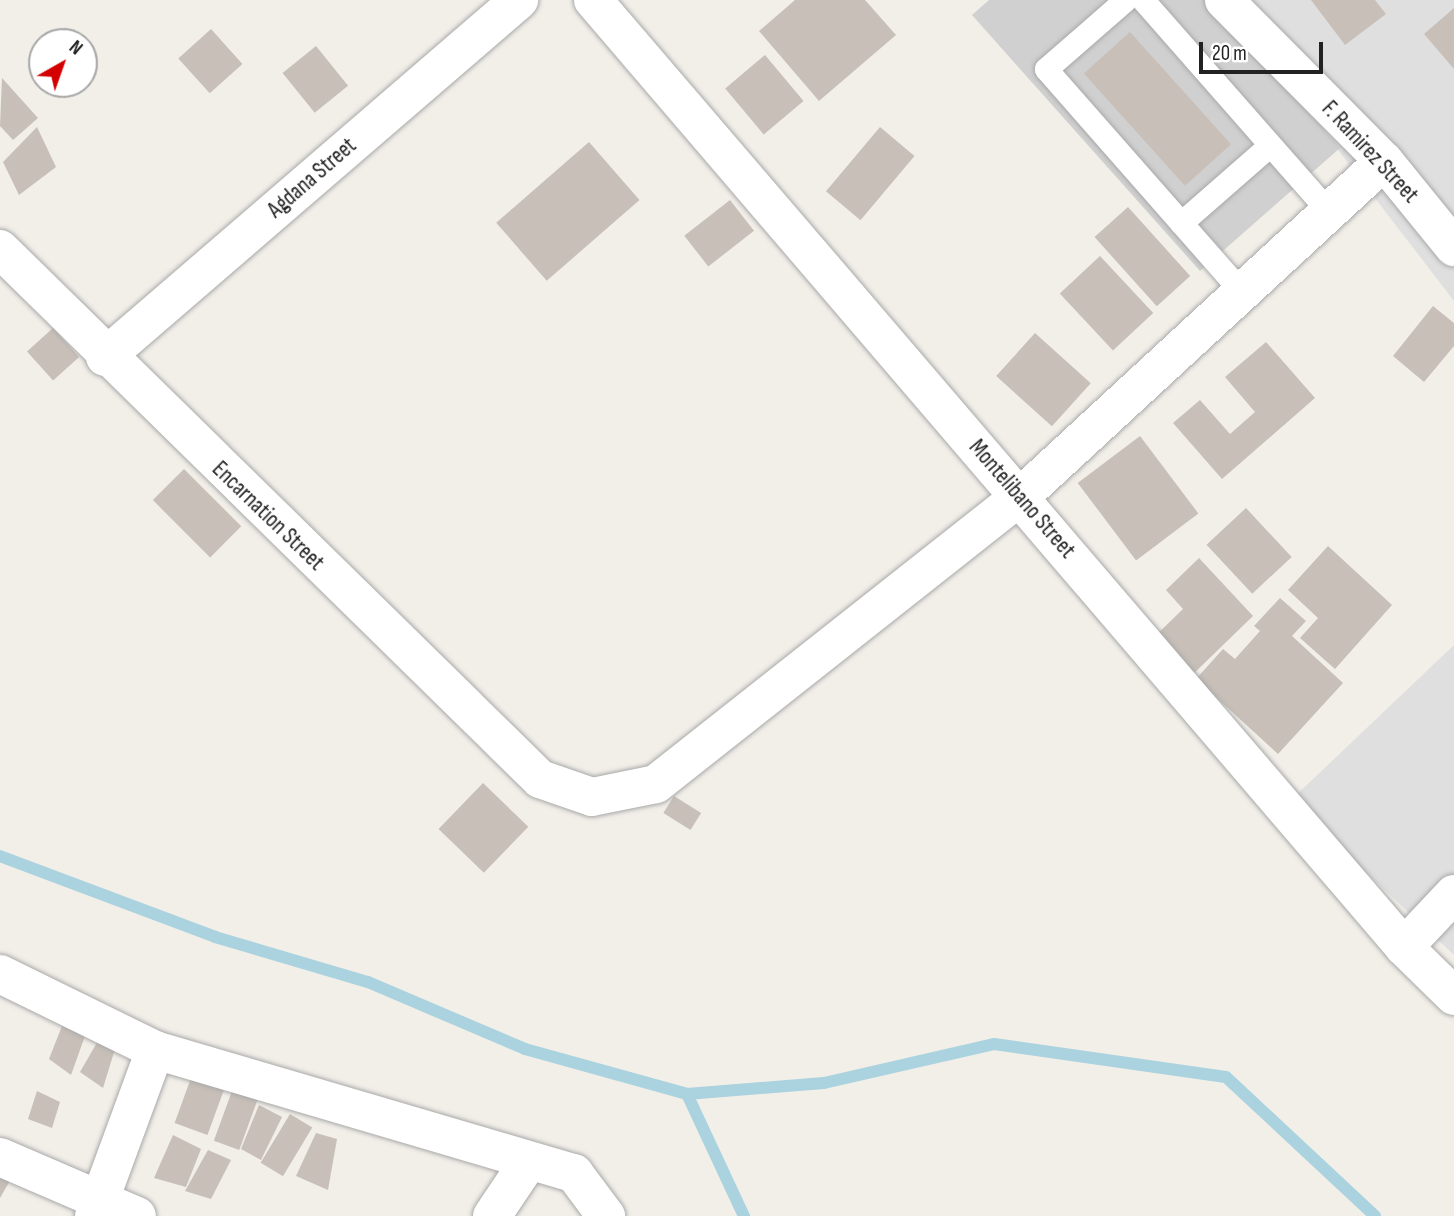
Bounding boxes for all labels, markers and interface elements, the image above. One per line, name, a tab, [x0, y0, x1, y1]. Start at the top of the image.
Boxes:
north arrow	[28, 28, 98, 98]
scale bar	[1202, 28, 1326, 72]
text: N	[64, 36, 87, 60]
text: 20 m	[1212, 41, 1247, 66]
street label: F. Ramirez Street	[1316, 95, 1424, 209]
street label: Agdana Street	[262, 132, 362, 224]
street label: Montelibano Street	[963, 434, 1081, 564]
street label: Encarnation Street	[206, 456, 330, 576]

